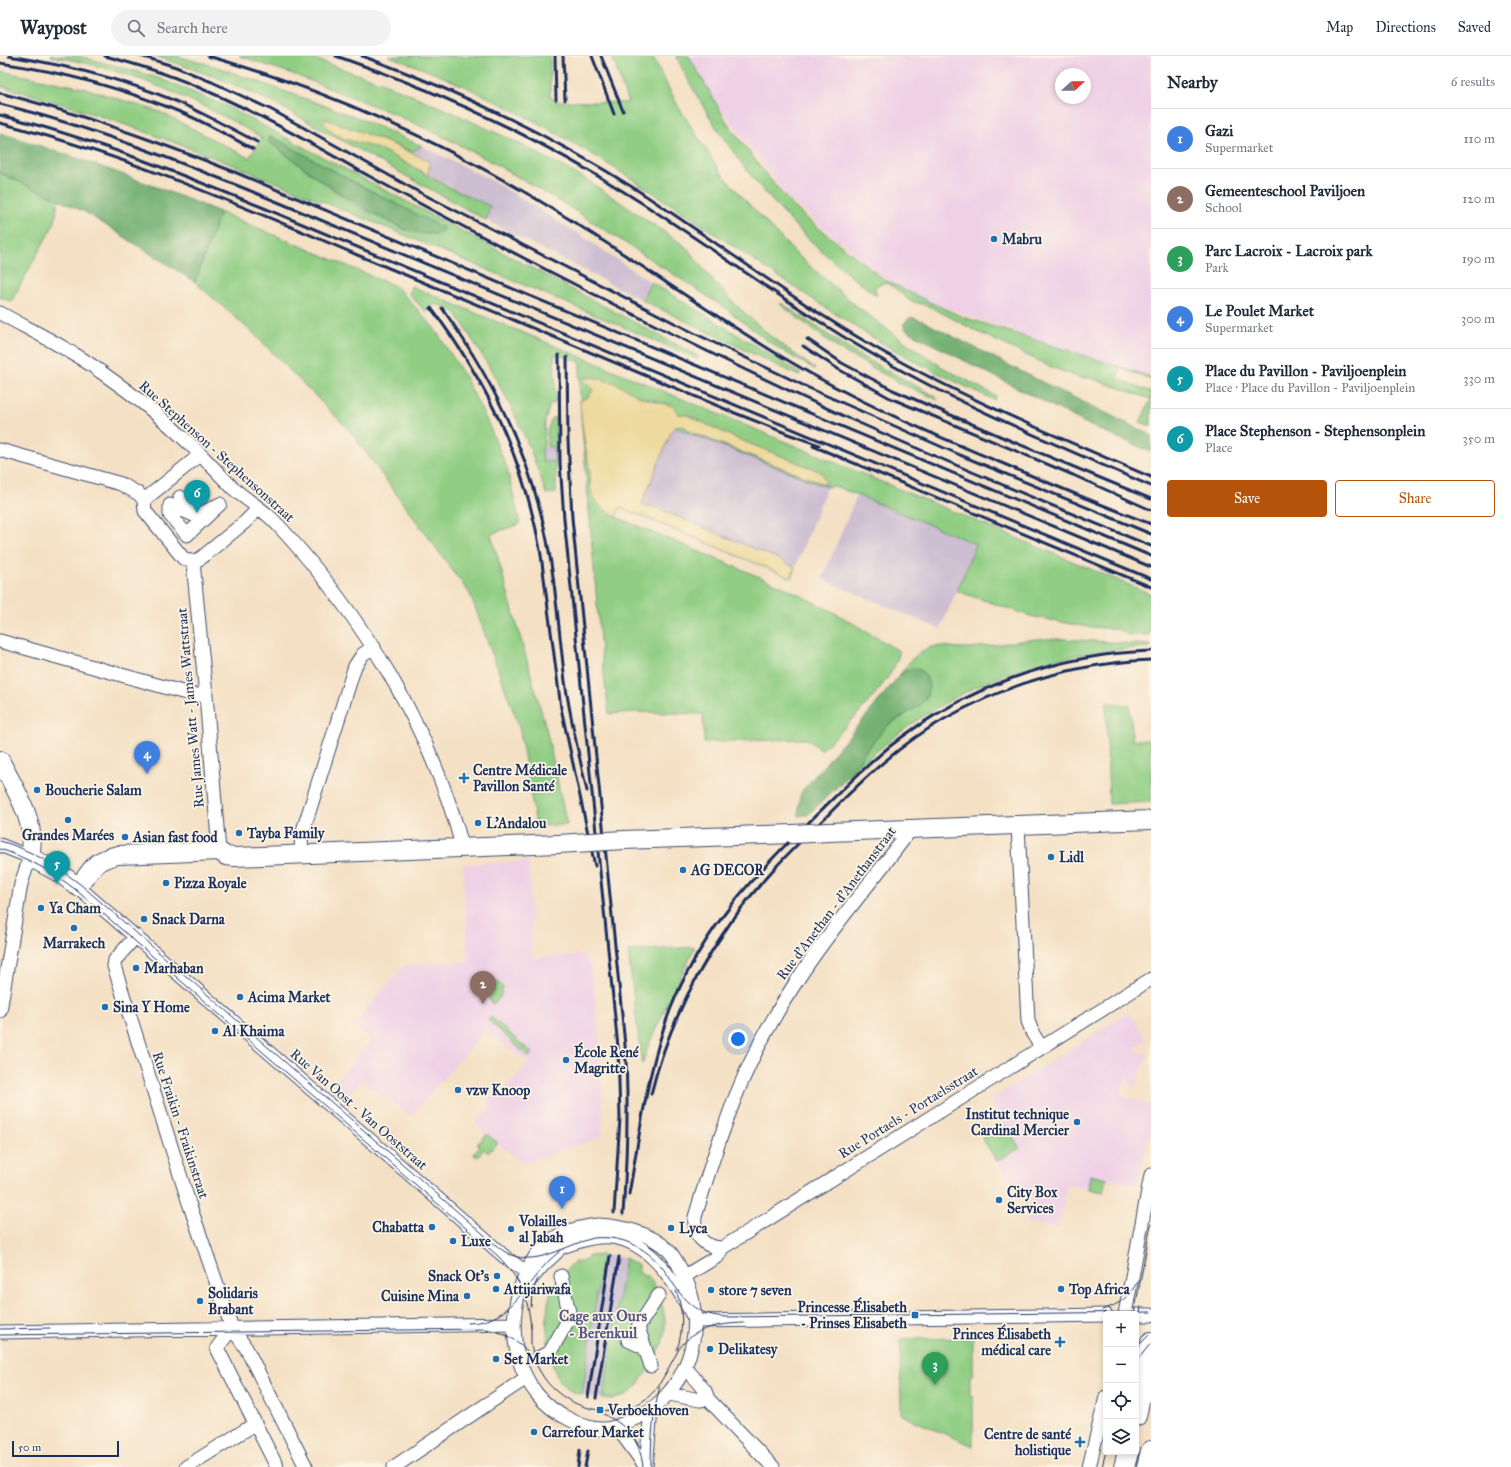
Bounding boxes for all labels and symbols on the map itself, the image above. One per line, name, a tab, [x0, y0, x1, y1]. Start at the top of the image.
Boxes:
north arrow	[1055, 68, 1091, 104]
place label: Mabru	[1002, 231, 1042, 248]
marker: Mabru	[989, 234, 999, 244]
street label: Rue Stephenson - Stephensonstraat	[135, 377, 298, 526]
pin: 6	[184, 480, 210, 513]
street label: Rue James Watt - James Wattstraat	[173, 607, 209, 809]
pin: 4	[134, 741, 160, 774]
place label: Centre Médicale Pavillon Santé	[473, 762, 567, 795]
marker: Centre Médicale Pavillon Santé	[458, 772, 470, 784]
place label: Boucherie Salam	[45, 782, 142, 799]
marker: Boucherie Salam	[32, 785, 42, 795]
marker: Grandes Marées	[63, 815, 73, 825]
place label: L'Andalou	[486, 815, 547, 832]
marker: L'Andalou	[473, 818, 483, 828]
street label: Rue d'Anethan - d'Anethanstraat	[773, 823, 900, 983]
place label: Tayba Family	[246, 825, 326, 843]
place label: Grandes Marées	[22, 827, 114, 844]
marker: Tayba Family	[234, 828, 244, 838]
place label: Asian fast food	[132, 829, 219, 846]
marker: Asian fast food	[120, 832, 130, 842]
place label: Lidl	[1059, 849, 1085, 866]
pin: 5	[44, 851, 70, 884]
marker: Lidl	[1046, 852, 1056, 862]
place label: AG DECOR	[690, 862, 765, 879]
marker: AG DECOR	[678, 865, 688, 875]
place label: Pizza Royale	[174, 875, 247, 893]
marker: Pizza Royale	[161, 878, 171, 888]
place label: Ya Cham	[48, 900, 101, 917]
marker: Ya Cham	[36, 903, 46, 913]
place label: Snack Darna	[152, 911, 226, 928]
marker: Snack Darna	[139, 914, 149, 924]
marker: Marrakech	[69, 923, 79, 933]
place label: Marrakech	[43, 935, 106, 952]
place label: Marhaban	[144, 960, 204, 977]
marker: Marhaban	[131, 963, 141, 973]
pin: 2	[470, 971, 496, 1004]
place label: Acima Market	[247, 989, 331, 1006]
marker: Acima Market	[235, 992, 245, 1002]
place label: Sina Y Home	[113, 999, 190, 1016]
marker: Sina Y Home	[100, 1002, 110, 1012]
place label: Al Khaima	[222, 1023, 285, 1040]
marker: Al Khaima	[210, 1026, 220, 1036]
your location	[728, 1029, 748, 1049]
place label: École René Magritte	[574, 1042, 640, 1078]
street label: Rue Van Oost - Van Ooststraat	[287, 1045, 431, 1174]
street label: Rue Fraikin - Fraikinstraat	[149, 1050, 212, 1201]
marker: École René Magritte	[561, 1055, 571, 1065]
street label: Rue Portaels - Portaelsstraat	[835, 1062, 981, 1162]
place label: vzw Knoop	[465, 1082, 530, 1100]
marker: vzw Knoop	[453, 1085, 463, 1095]
place label: Institut technique Cardinal Mercier	[965, 1106, 1070, 1139]
marker: Institut technique Cardinal Mercier	[1072, 1117, 1082, 1127]
pin: 1	[549, 1176, 575, 1209]
place label: City Box Services	[1007, 1184, 1058, 1217]
marker: City Box Services	[994, 1195, 1004, 1205]
place label: Volailles al Jabah	[518, 1213, 567, 1247]
place label: Chabatta	[372, 1219, 425, 1236]
place label: Lyca	[679, 1220, 709, 1238]
marker: Chabatta	[427, 1222, 437, 1232]
marker: Lyca	[666, 1223, 676, 1233]
marker: Volailles al Jabah	[506, 1224, 516, 1234]
place label: Luxe	[461, 1233, 491, 1250]
marker: Luxe	[448, 1236, 458, 1246]
place label: Snack Ot’s	[428, 1268, 489, 1285]
marker: Snack Ot’s	[492, 1271, 502, 1281]
place label: Attijariwafa	[503, 1281, 572, 1299]
place label: Top Africa	[1068, 1281, 1131, 1299]
place label: store 7 seven	[719, 1282, 792, 1299]
marker: Attijariwafa	[491, 1284, 501, 1294]
marker: Top Africa	[1056, 1284, 1066, 1294]
place label: Solidaris Brabant	[208, 1285, 258, 1318]
marker: store 7 seven	[706, 1285, 716, 1295]
place label: Cuisine Mina	[381, 1288, 460, 1305]
marker: Cuisine Mina	[462, 1291, 472, 1301]
marker: Solidaris Brabant	[195, 1296, 205, 1306]
place label: Princesse Élisabeth - Prinses Elisabeth	[798, 1297, 907, 1332]
district label: Cage aux Ours - Berenkuil	[559, 1307, 647, 1342]
marker: Princesse Élisabeth - Prinses Elisabeth	[910, 1310, 920, 1320]
place label: Princes Élisabeth médical care	[952, 1324, 1051, 1359]
marker: Princes Élisabeth médical care	[1054, 1336, 1066, 1348]
place label: Delikatesy	[718, 1341, 779, 1359]
marker: Delikatesy	[705, 1344, 715, 1354]
place label: Set Market	[504, 1351, 569, 1368]
pin: 3	[922, 1352, 948, 1385]
marker: Set Market	[491, 1354, 501, 1364]
place label: Verboekhoven	[607, 1402, 689, 1419]
marker: Verboekhoven	[595, 1405, 605, 1415]
place label: Carrefour Market	[542, 1424, 644, 1441]
place label: Centre de santé holistique	[984, 1426, 1072, 1460]
marker: Carrefour Market	[529, 1427, 539, 1437]
marker: Centre de santé holistique	[1074, 1436, 1086, 1448]
scale bar	[12, 1439, 119, 1458]

